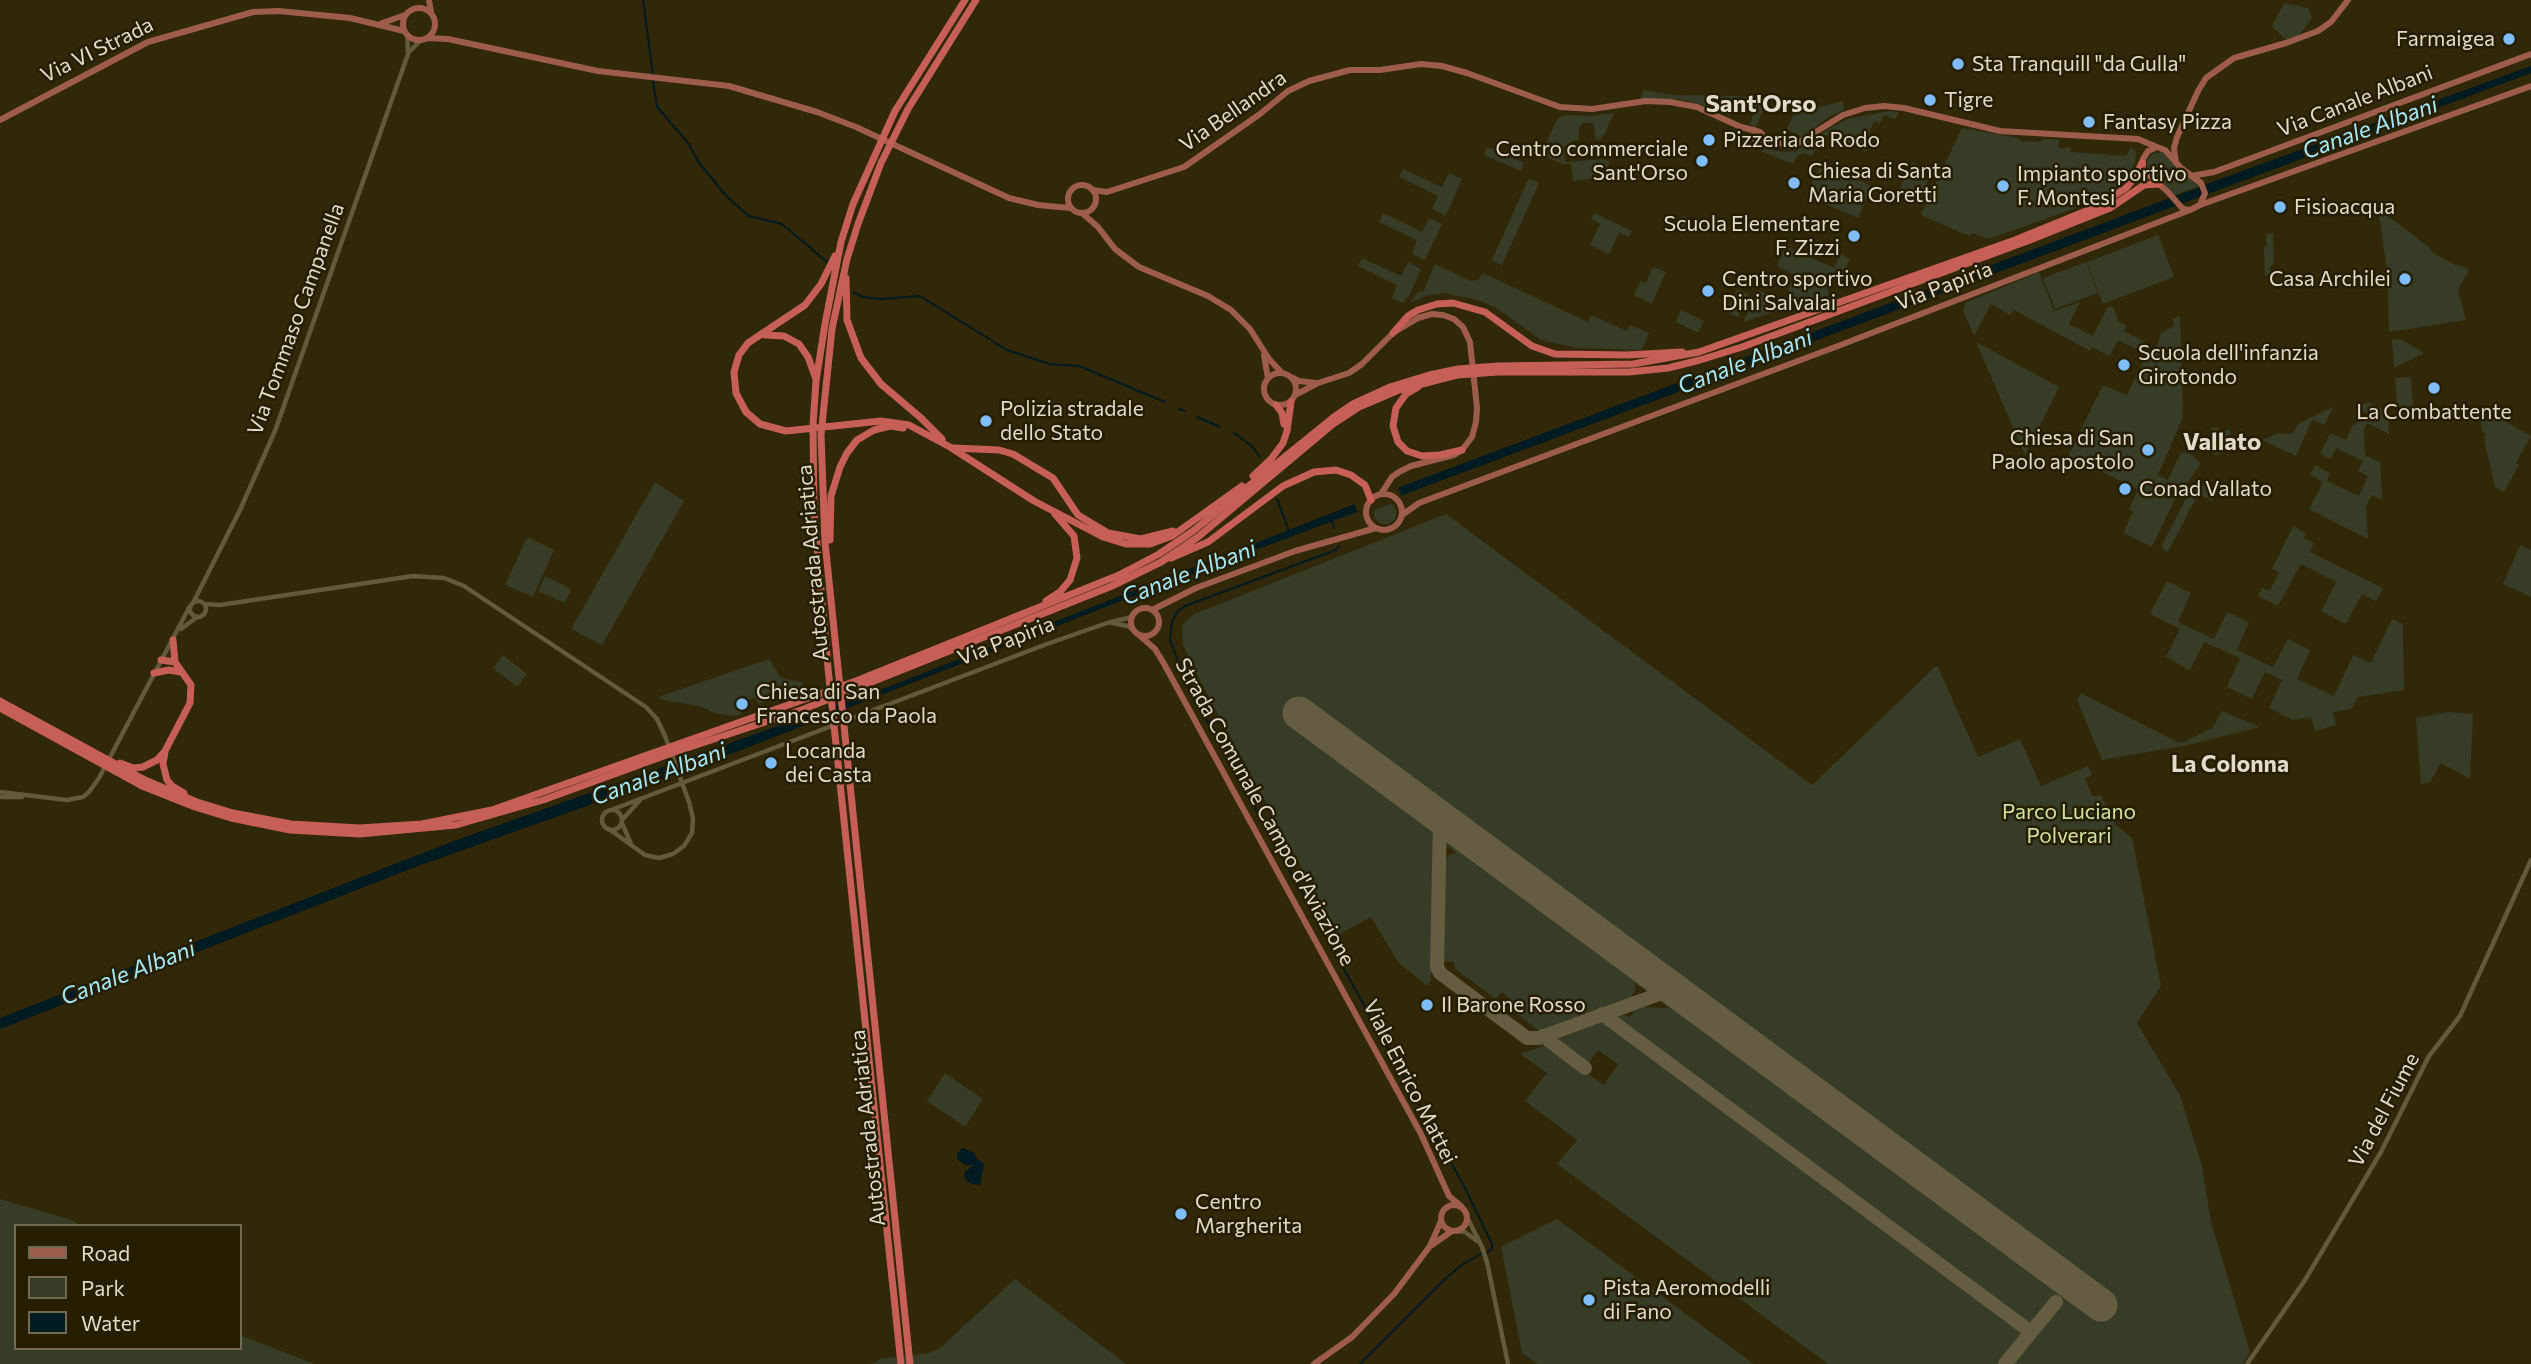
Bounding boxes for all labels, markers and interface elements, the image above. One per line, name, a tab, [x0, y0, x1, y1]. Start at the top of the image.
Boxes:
street label: Via VI Strada	[37, 12, 157, 88]
place label: Farmaigea	[2396, 26, 2495, 52]
marker: Farmaigea	[2501, 31, 2517, 47]
place label: Sta Tranquill "da Gulla"	[1972, 51, 2186, 77]
marker: Sta Tranquill "da Gulla"	[1950, 56, 1966, 72]
street label: Via Canale Albani	[2274, 60, 2436, 142]
street label: Via Bellandra	[1175, 65, 1291, 157]
place label: Tigre	[1944, 87, 1993, 113]
district label: Sant'Orso	[1705, 90, 1817, 118]
water label: Canale Albani	[2299, 91, 2441, 165]
marker: Tigre	[1922, 92, 1938, 108]
place label: Fantasy Pizza	[2103, 109, 2232, 135]
marker: Fantasy Pizza	[2081, 114, 2097, 130]
place label: Pizzeria da Rodo	[1723, 127, 1880, 153]
marker: Pizzeria da Rodo	[1701, 132, 1717, 148]
place label: Centro commerciale Sant'Orso	[1495, 136, 1688, 186]
marker: Centro commerciale Sant'Orso	[1694, 153, 1710, 169]
place label: Chiesa di Santa Maria Goretti	[1808, 158, 1952, 208]
place label: Impianto sportivo F. Montesi	[2017, 161, 2187, 211]
marker: Chiesa di Santa Maria Goretti	[1786, 175, 1802, 191]
marker: Impianto sportivo F. Montesi	[1995, 178, 2011, 194]
place label: Fisioacqua	[2294, 194, 2395, 220]
marker: Fisioacqua	[2272, 199, 2288, 215]
street label: Via Tommaso Campanella	[242, 200, 350, 438]
place label: Scuola Elementare F. Zizzi	[1664, 211, 1840, 261]
marker: Scuola Elementare F. Zizzi	[1846, 228, 1862, 244]
street label: Via Papiria	[1892, 256, 1996, 316]
place label: Centro sportivo Dini Salvalai	[1722, 266, 1873, 316]
place label: Casa Archilei	[2269, 266, 2391, 292]
marker: Casa Archilei	[2397, 271, 2413, 287]
marker: Centro sportivo Dini Salvalai	[1700, 283, 1716, 299]
water label: Canale Albani	[1674, 324, 1816, 400]
place label: Scuola dell'infanzia Girotondo	[2138, 340, 2319, 390]
marker: Scuola dell'infanzia Girotondo	[2116, 357, 2132, 373]
marker: La Combattente	[2426, 380, 2442, 396]
place label: Polizia stradale dello Stato	[1000, 396, 1144, 446]
place label: La Combattente	[2356, 399, 2512, 425]
marker: Polizia stradale dello Stato	[978, 413, 994, 429]
place label: Chiesa di San Paolo apostolo	[1991, 425, 2134, 475]
district label: Vallato	[2183, 428, 2261, 456]
marker: Chiesa di San Paolo apostolo	[2140, 442, 2156, 458]
street label: Autostrada Adriatica	[792, 464, 834, 662]
place label: Conad Vallato	[2139, 476, 2272, 502]
marker: Conad Vallato	[2117, 481, 2133, 497]
water label: Canale Albani	[1118, 535, 1260, 611]
street label: Via Papiria	[954, 611, 1058, 671]
street label: Strada Comunale Campo d'Aviazione	[1170, 654, 1360, 970]
place label: Chiesa di San Francesco da Paola	[756, 679, 937, 729]
marker: Chiesa di San Francesco da Paola	[734, 696, 750, 712]
water label: Canale Albani	[588, 737, 730, 811]
place label: Locanda dei Casta	[785, 738, 872, 788]
district label: La Colonna	[2171, 750, 2289, 778]
marker: Locanda dei Casta	[763, 755, 779, 771]
park label: Parco Luciano Polverari	[2002, 799, 2136, 849]
water label: Canale Albani	[57, 935, 199, 1011]
place label: Il Barone Rosso	[1441, 992, 1586, 1018]
street label: Viale Enrico Mattei	[1358, 996, 1462, 1168]
marker: Il Barone Rosso	[1419, 997, 1435, 1013]
street label: Autostrada Adriatica	[845, 1028, 891, 1228]
street label: Via del Fiume	[2343, 1048, 2425, 1172]
place label: Centro Margherita	[1195, 1189, 1302, 1239]
marker: Centro Margherita	[1173, 1206, 1189, 1222]
legend	[14, 1224, 242, 1350]
text: Road	[81, 1240, 130, 1265]
text: Park	[81, 1275, 125, 1300]
place label: Pista Aeromodelli di Fano	[1603, 1275, 1770, 1325]
marker: Pista Aeromodelli di Fano	[1581, 1292, 1597, 1308]
text: Water	[81, 1310, 140, 1335]

